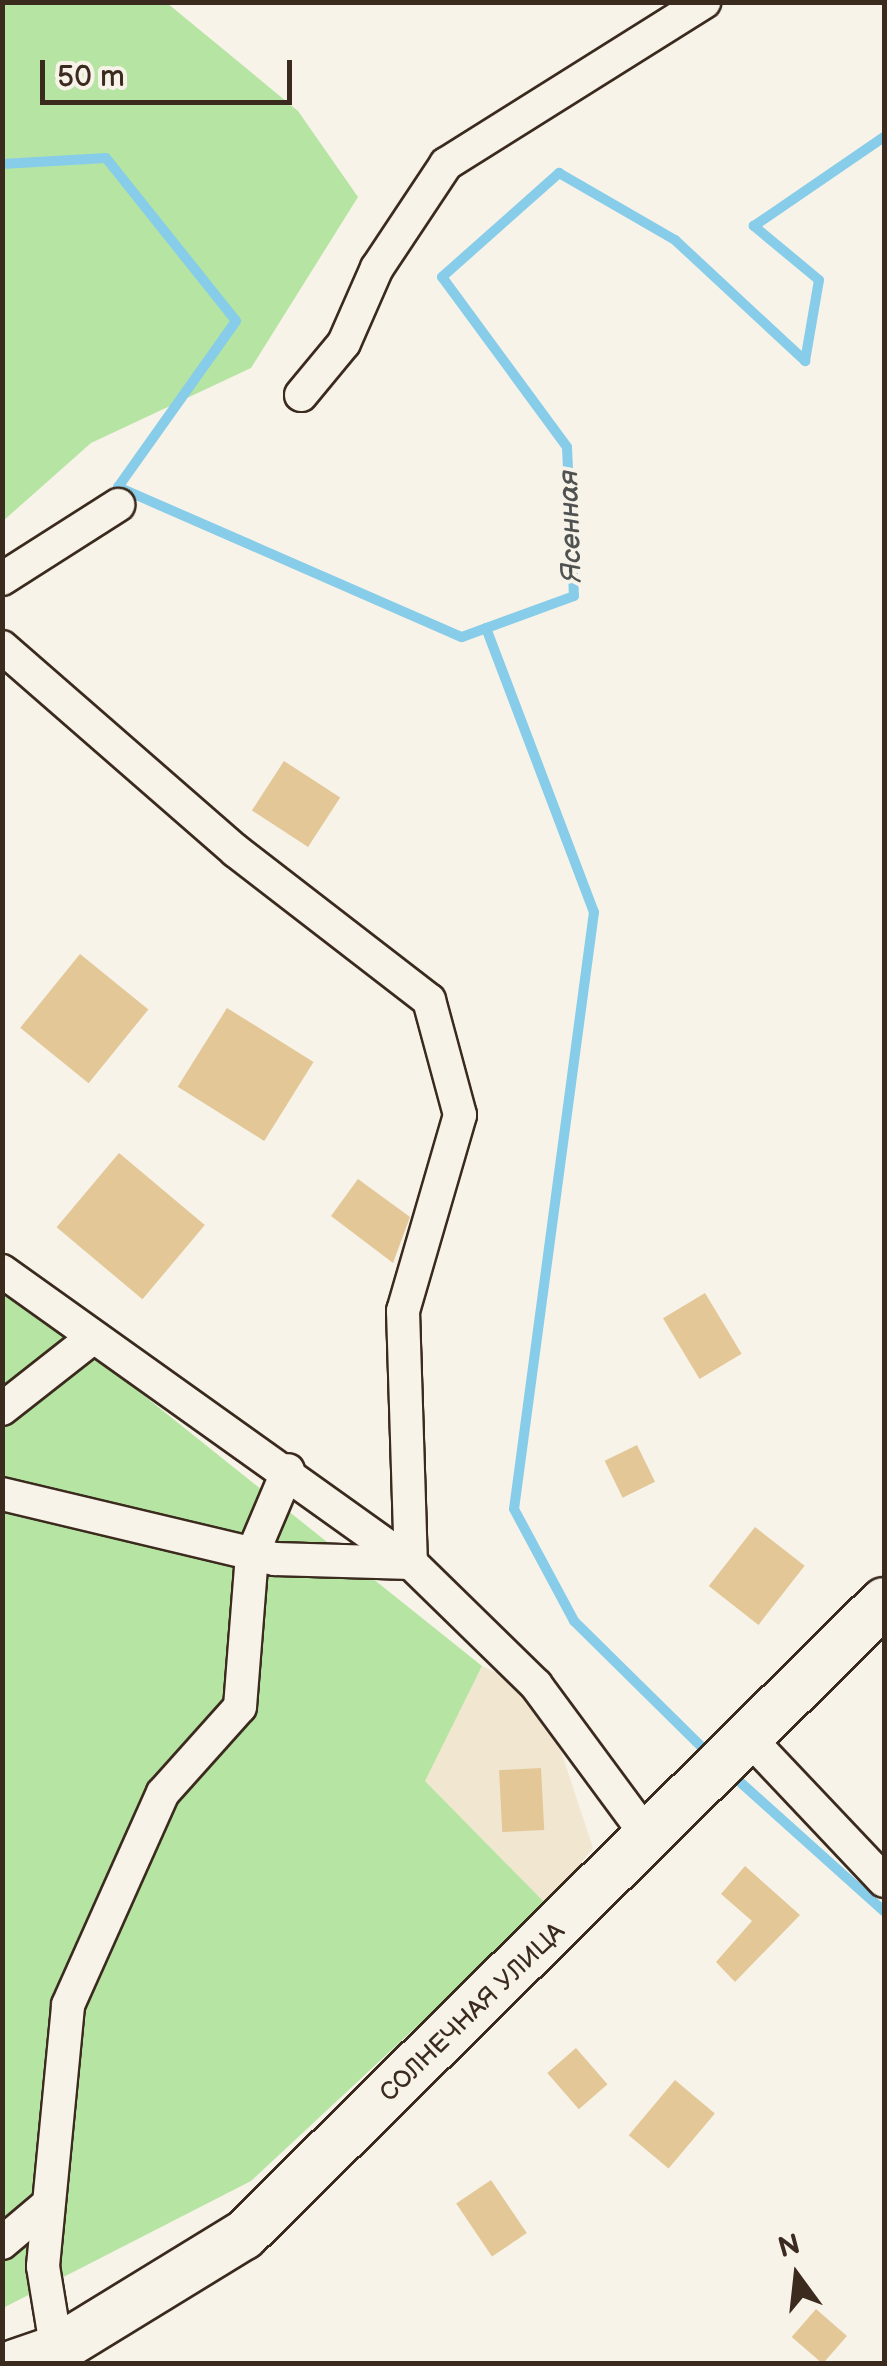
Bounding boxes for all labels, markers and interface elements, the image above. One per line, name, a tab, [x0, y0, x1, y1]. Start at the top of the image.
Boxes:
scale bar	[45, 40, 298, 102]
text: 50 m	[57, 59, 125, 95]
water label: Ясенная	[552, 469, 590, 583]
street label: СОЛНЕЧНАЯ УЛИЦА	[375, 1917, 571, 2109]
north arrow	[747, 2226, 847, 2326]
text: N	[775, 2228, 804, 2265]

